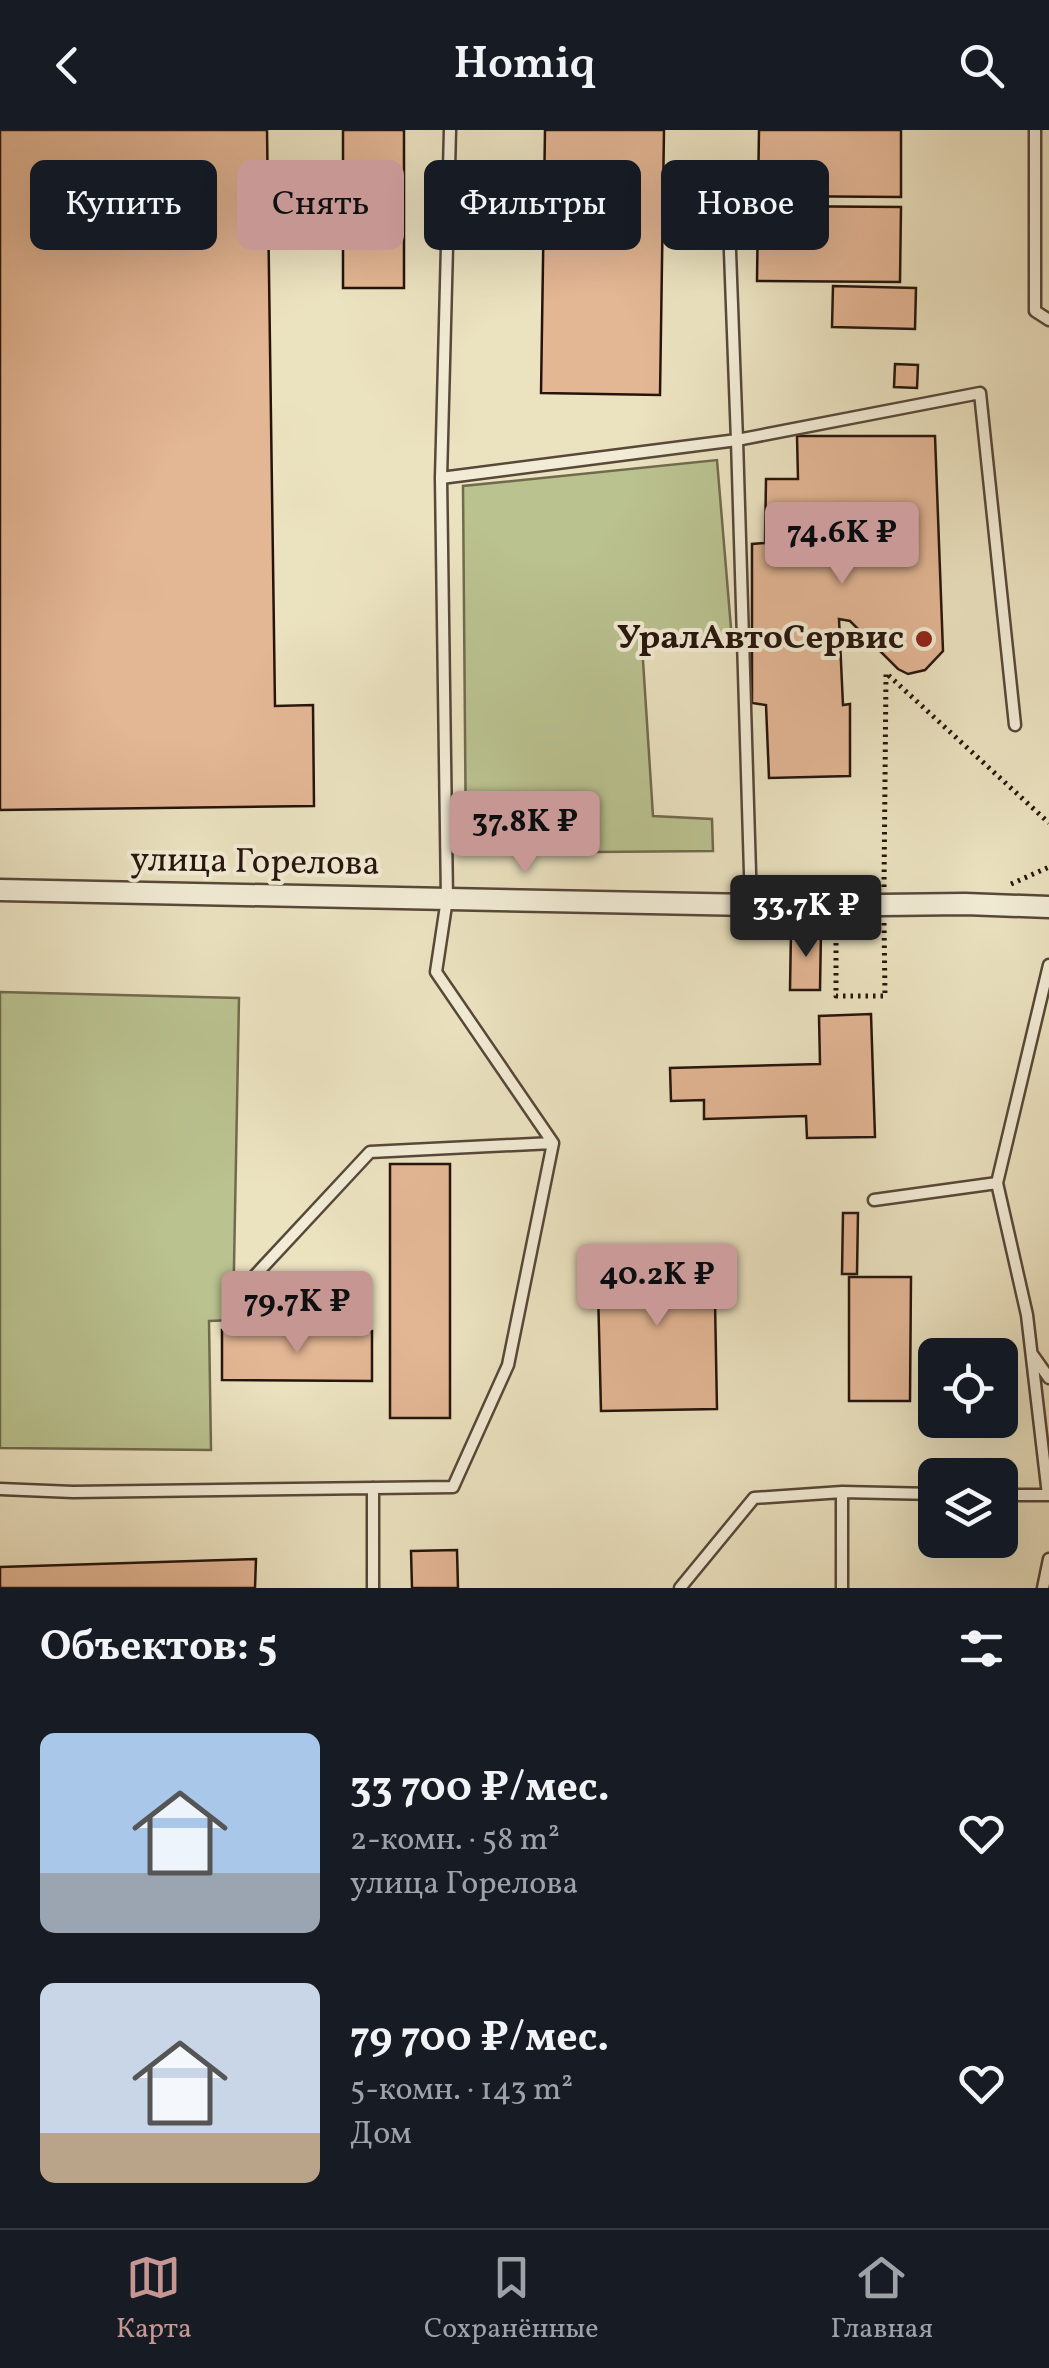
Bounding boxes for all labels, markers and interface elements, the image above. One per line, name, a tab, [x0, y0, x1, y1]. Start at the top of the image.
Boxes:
text: Homiq	[453, 34, 596, 97]
icon: back	[40, 38, 95, 93]
icon: search	[954, 38, 1009, 93]
chip: Купить	[30, 160, 217, 250]
chip: Снять	[237, 160, 404, 250]
chip: Фильтры	[424, 160, 641, 250]
chip: Новое	[661, 160, 829, 250]
pin: 74.6K ₽	[750, 502, 934, 587]
text: 74.6K ₽	[787, 512, 897, 556]
place label: УралАвтоСервис	[617, 615, 904, 663]
marker: УралАвтоСервис	[913, 628, 935, 650]
pin: 37.8K ₽	[433, 791, 617, 876]
text: 37.8K ₽	[472, 801, 578, 845]
street label: улица Горелова	[130, 837, 380, 889]
pin: 33.7K ₽	[714, 875, 898, 960]
text: 33.7K ₽	[752, 885, 860, 929]
pin: 40.2K ₽	[565, 1244, 749, 1329]
text: 40.2K ₽	[599, 1254, 715, 1298]
pin: 79.7K ₽	[205, 1271, 389, 1356]
text: 79.7K ₽	[243, 1281, 351, 1325]
map controls	[918, 1338, 1018, 1558]
button: locate	[918, 1338, 1018, 1438]
button: layers	[918, 1458, 1018, 1558]
text: Объектов: 5	[40, 1619, 277, 1678]
icon: filters	[954, 1621, 1009, 1676]
text: 33 700 ₽/мес.	[350, 1760, 610, 1819]
icon: home	[120, 1773, 240, 1893]
icon: heart	[954, 1806, 1009, 1861]
text: 2-комн. · 58 m²	[350, 1819, 560, 1863]
text: улица Горелова	[350, 1863, 578, 1907]
text: 79 700 ₽/мес.	[350, 2010, 609, 2069]
icon: home	[120, 2023, 240, 2143]
icon: heart	[954, 2056, 1009, 2111]
text: 5-комн. · 143 m²	[350, 2069, 573, 2113]
text: Дом	[350, 2113, 412, 2157]
tab: Карта	[116, 2250, 192, 2349]
tab: Сохранённые	[424, 2250, 599, 2349]
tab: Главная	[831, 2250, 933, 2349]

